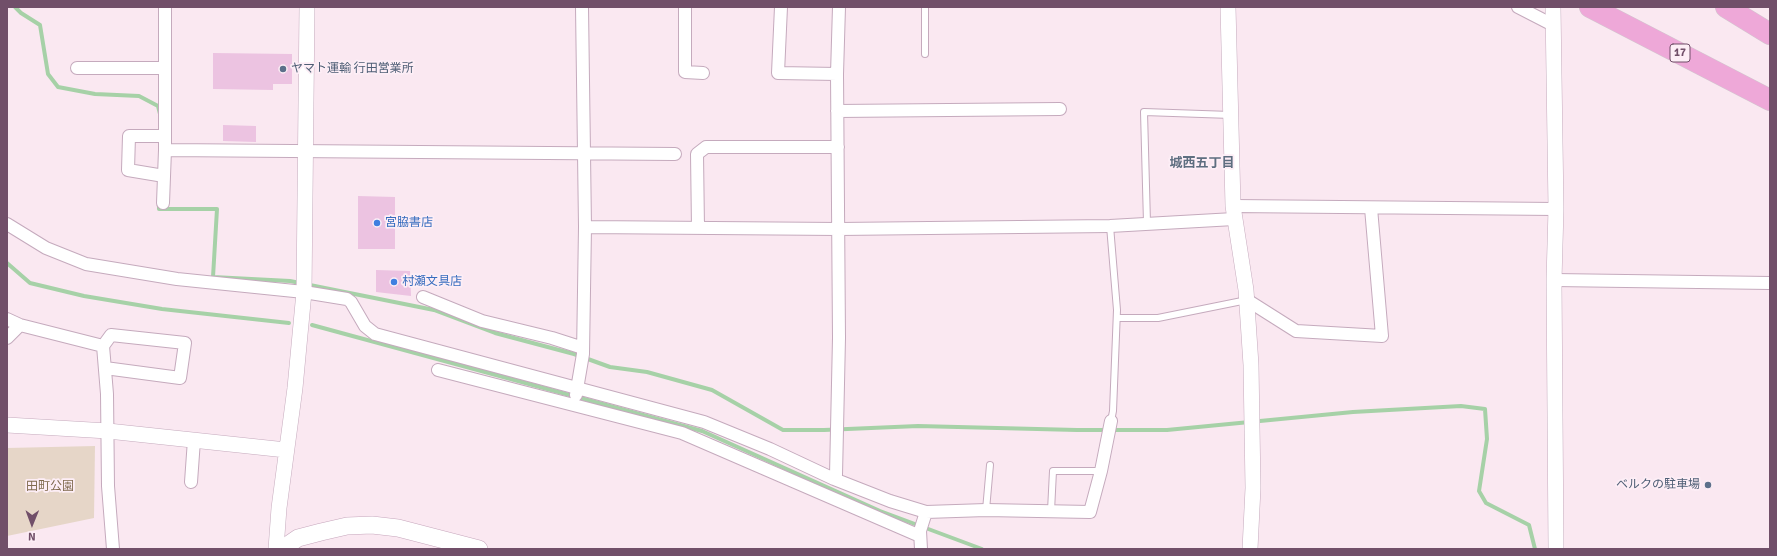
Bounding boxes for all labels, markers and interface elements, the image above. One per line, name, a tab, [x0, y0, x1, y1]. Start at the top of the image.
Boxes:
road number: 17	[1670, 44, 1690, 62]
place label: ヤマト運輸 行田営業所	[291, 62, 414, 76]
marker: ヤマト運輸 行田営業所	[278, 64, 288, 74]
district label: 城西五丁目	[1170, 156, 1234, 172]
place label: 宮脇書店	[385, 216, 433, 230]
marker: 宮脇書店	[372, 218, 382, 228]
place label: 村瀬文具店	[402, 275, 462, 289]
marker: 村瀬文具店	[389, 277, 399, 287]
place label: ベルクの駐車場	[1616, 478, 1700, 492]
park label: 田町公園	[26, 480, 74, 494]
marker: ベルクの駐車場	[1703, 480, 1713, 490]
north arrow	[12, 504, 52, 544]
text: N	[28, 530, 36, 543]

